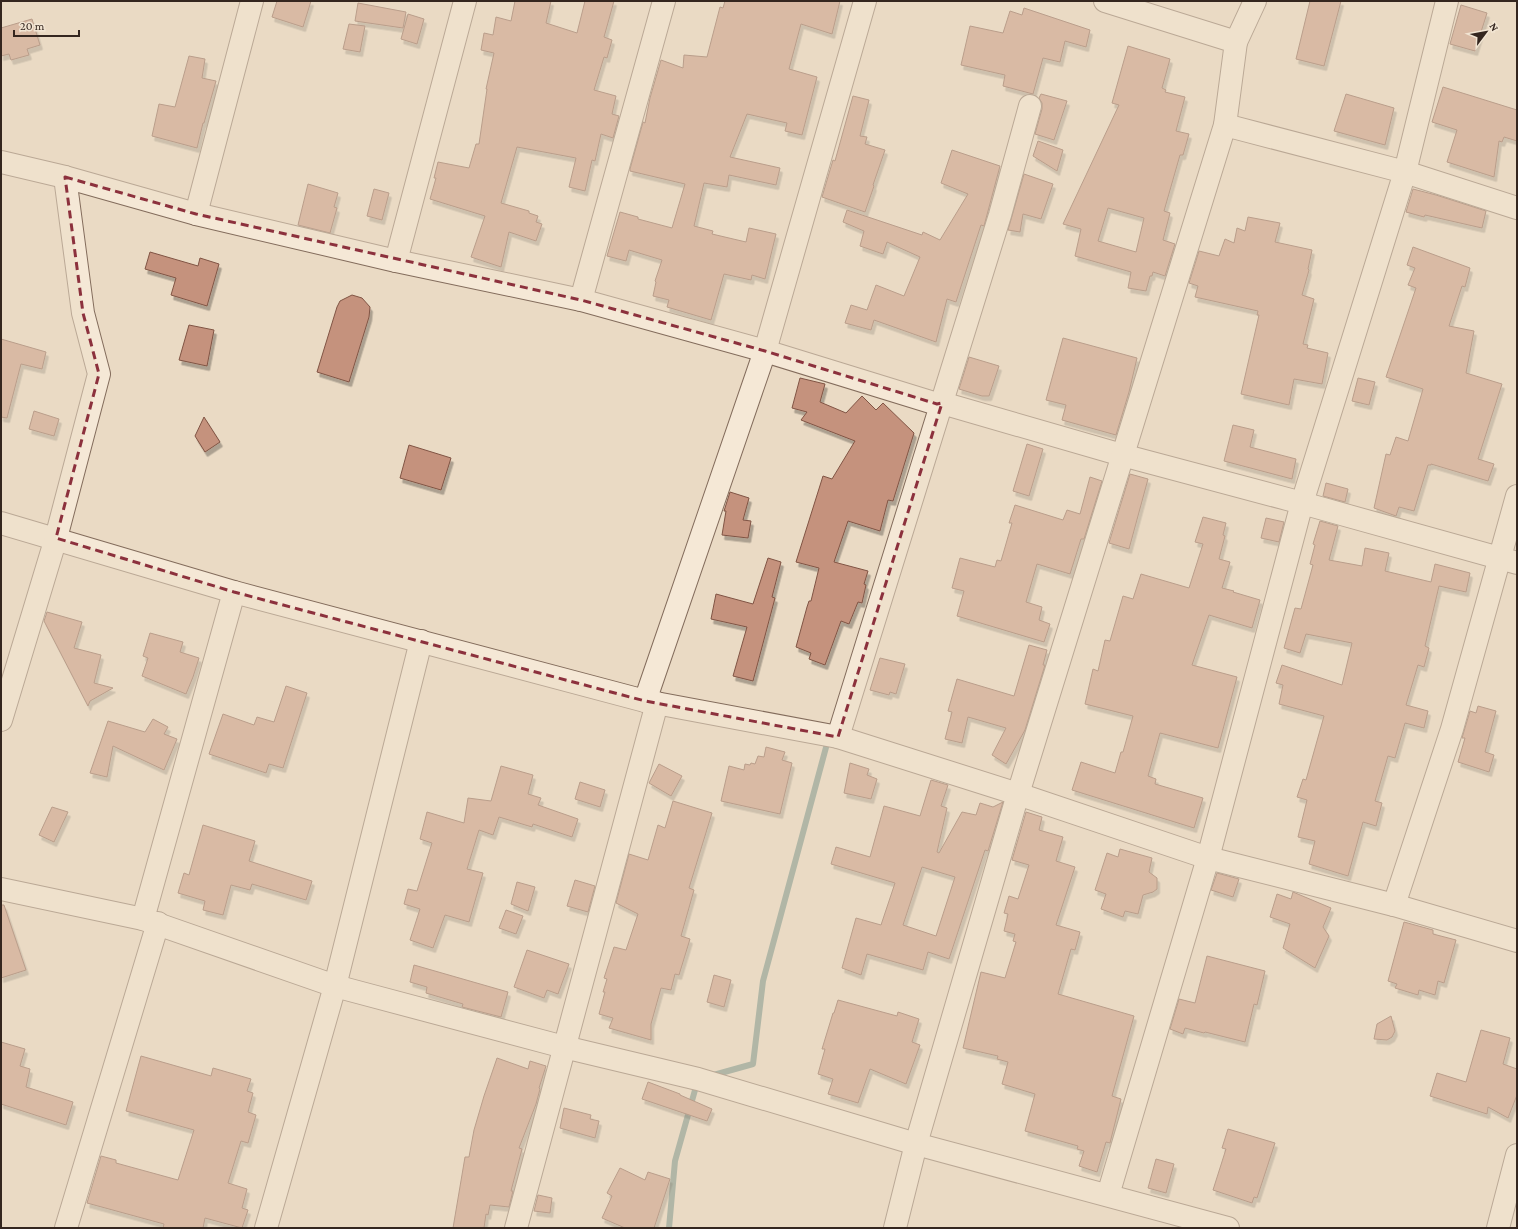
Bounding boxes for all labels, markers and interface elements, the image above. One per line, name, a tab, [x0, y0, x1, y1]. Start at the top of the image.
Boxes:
scale bar	[14, 12, 79, 38]
north arrow	[1466, 12, 1506, 52]
text: 20 m	[20, 19, 45, 33]
text: N	[1487, 20, 1502, 33]

